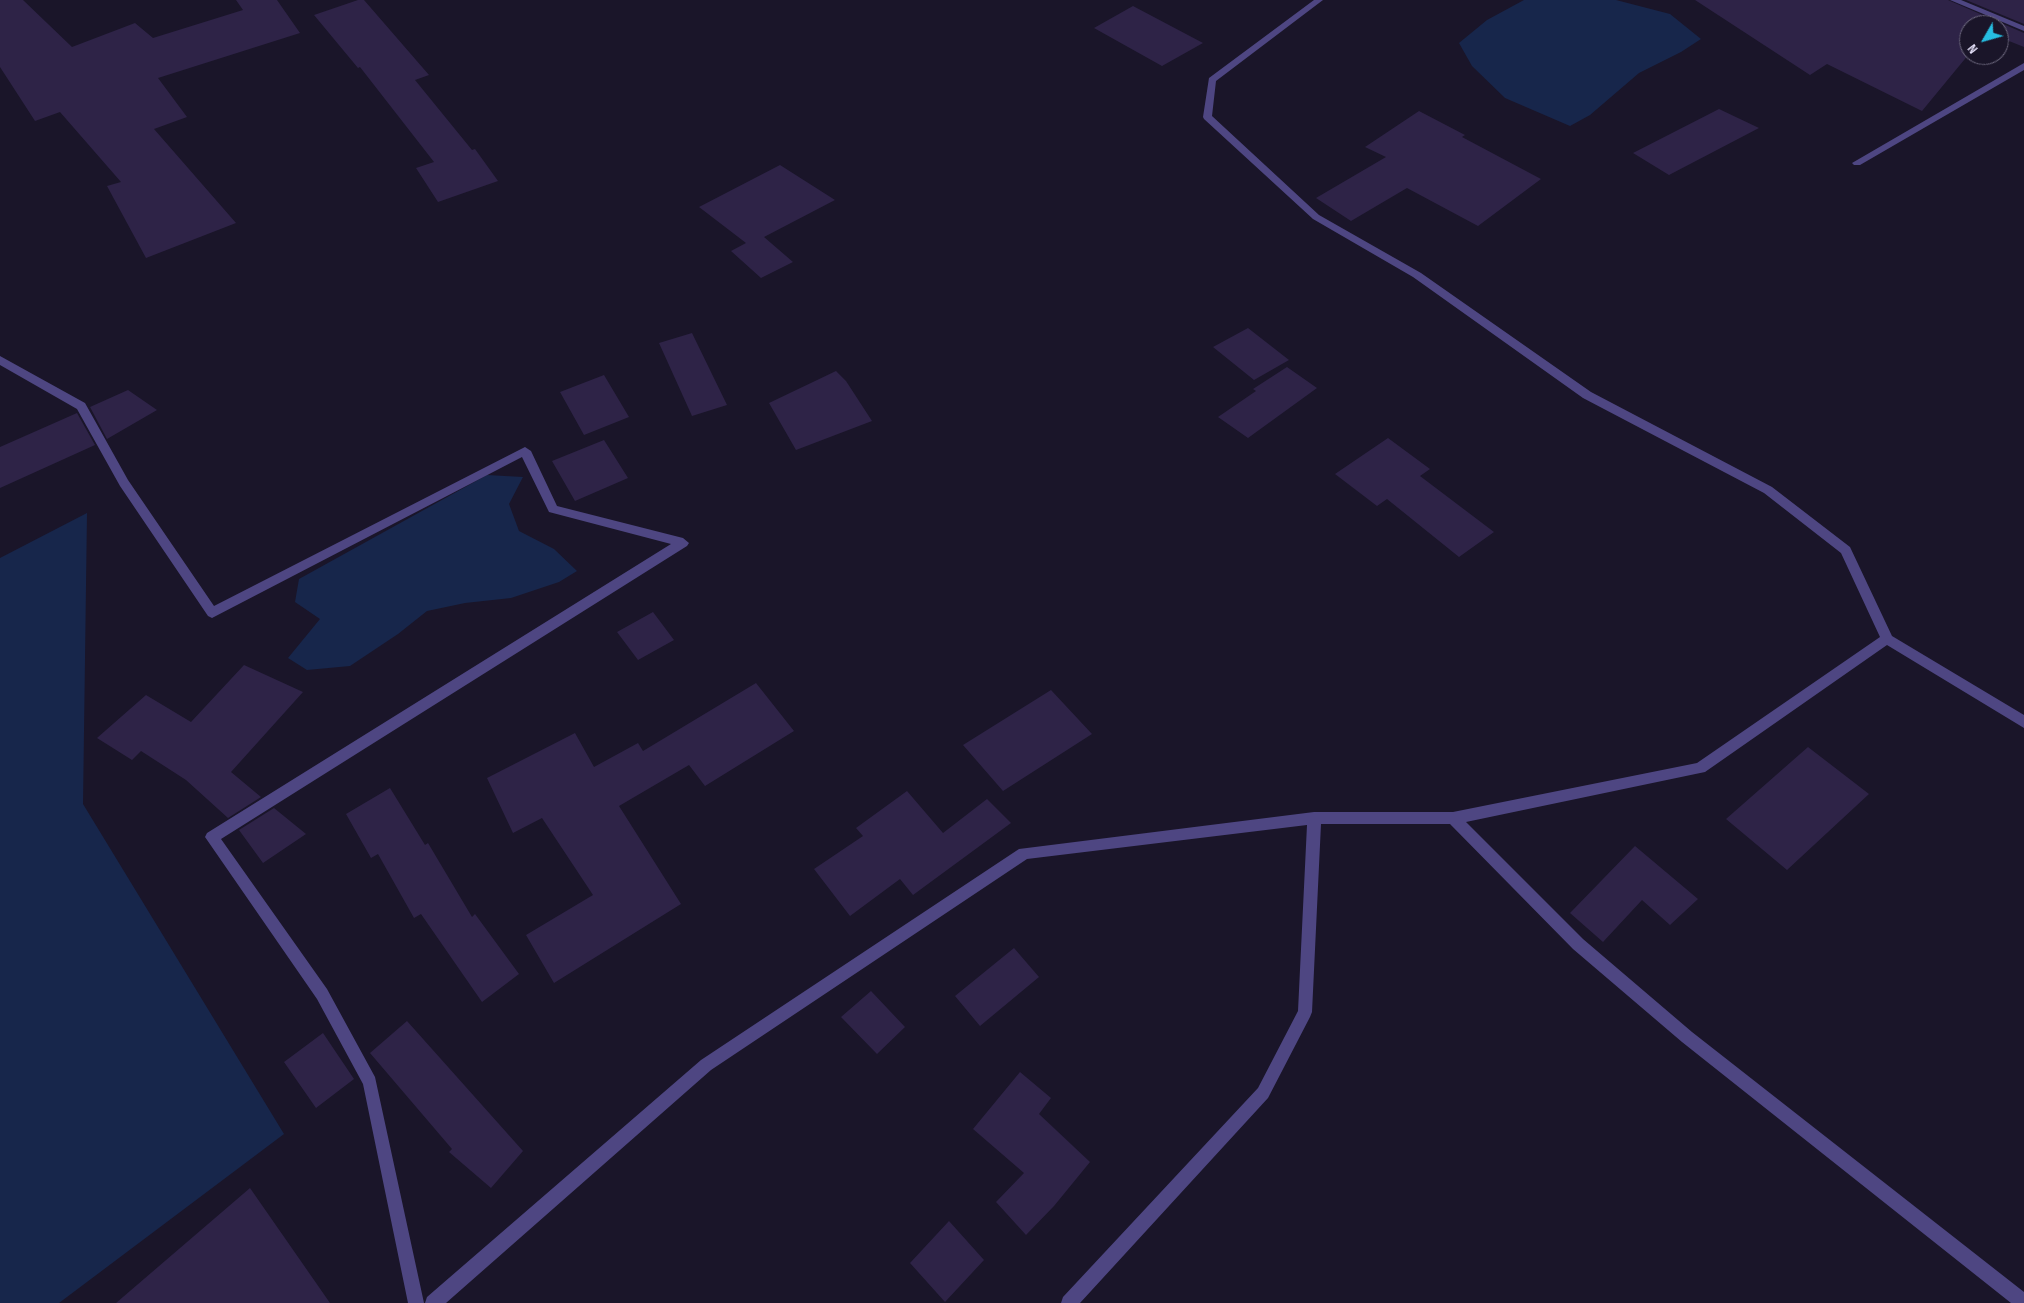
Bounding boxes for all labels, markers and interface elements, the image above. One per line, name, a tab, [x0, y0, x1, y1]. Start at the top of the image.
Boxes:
north arrow	[1959, 15, 2009, 65]
text: N	[1964, 41, 1982, 57]

